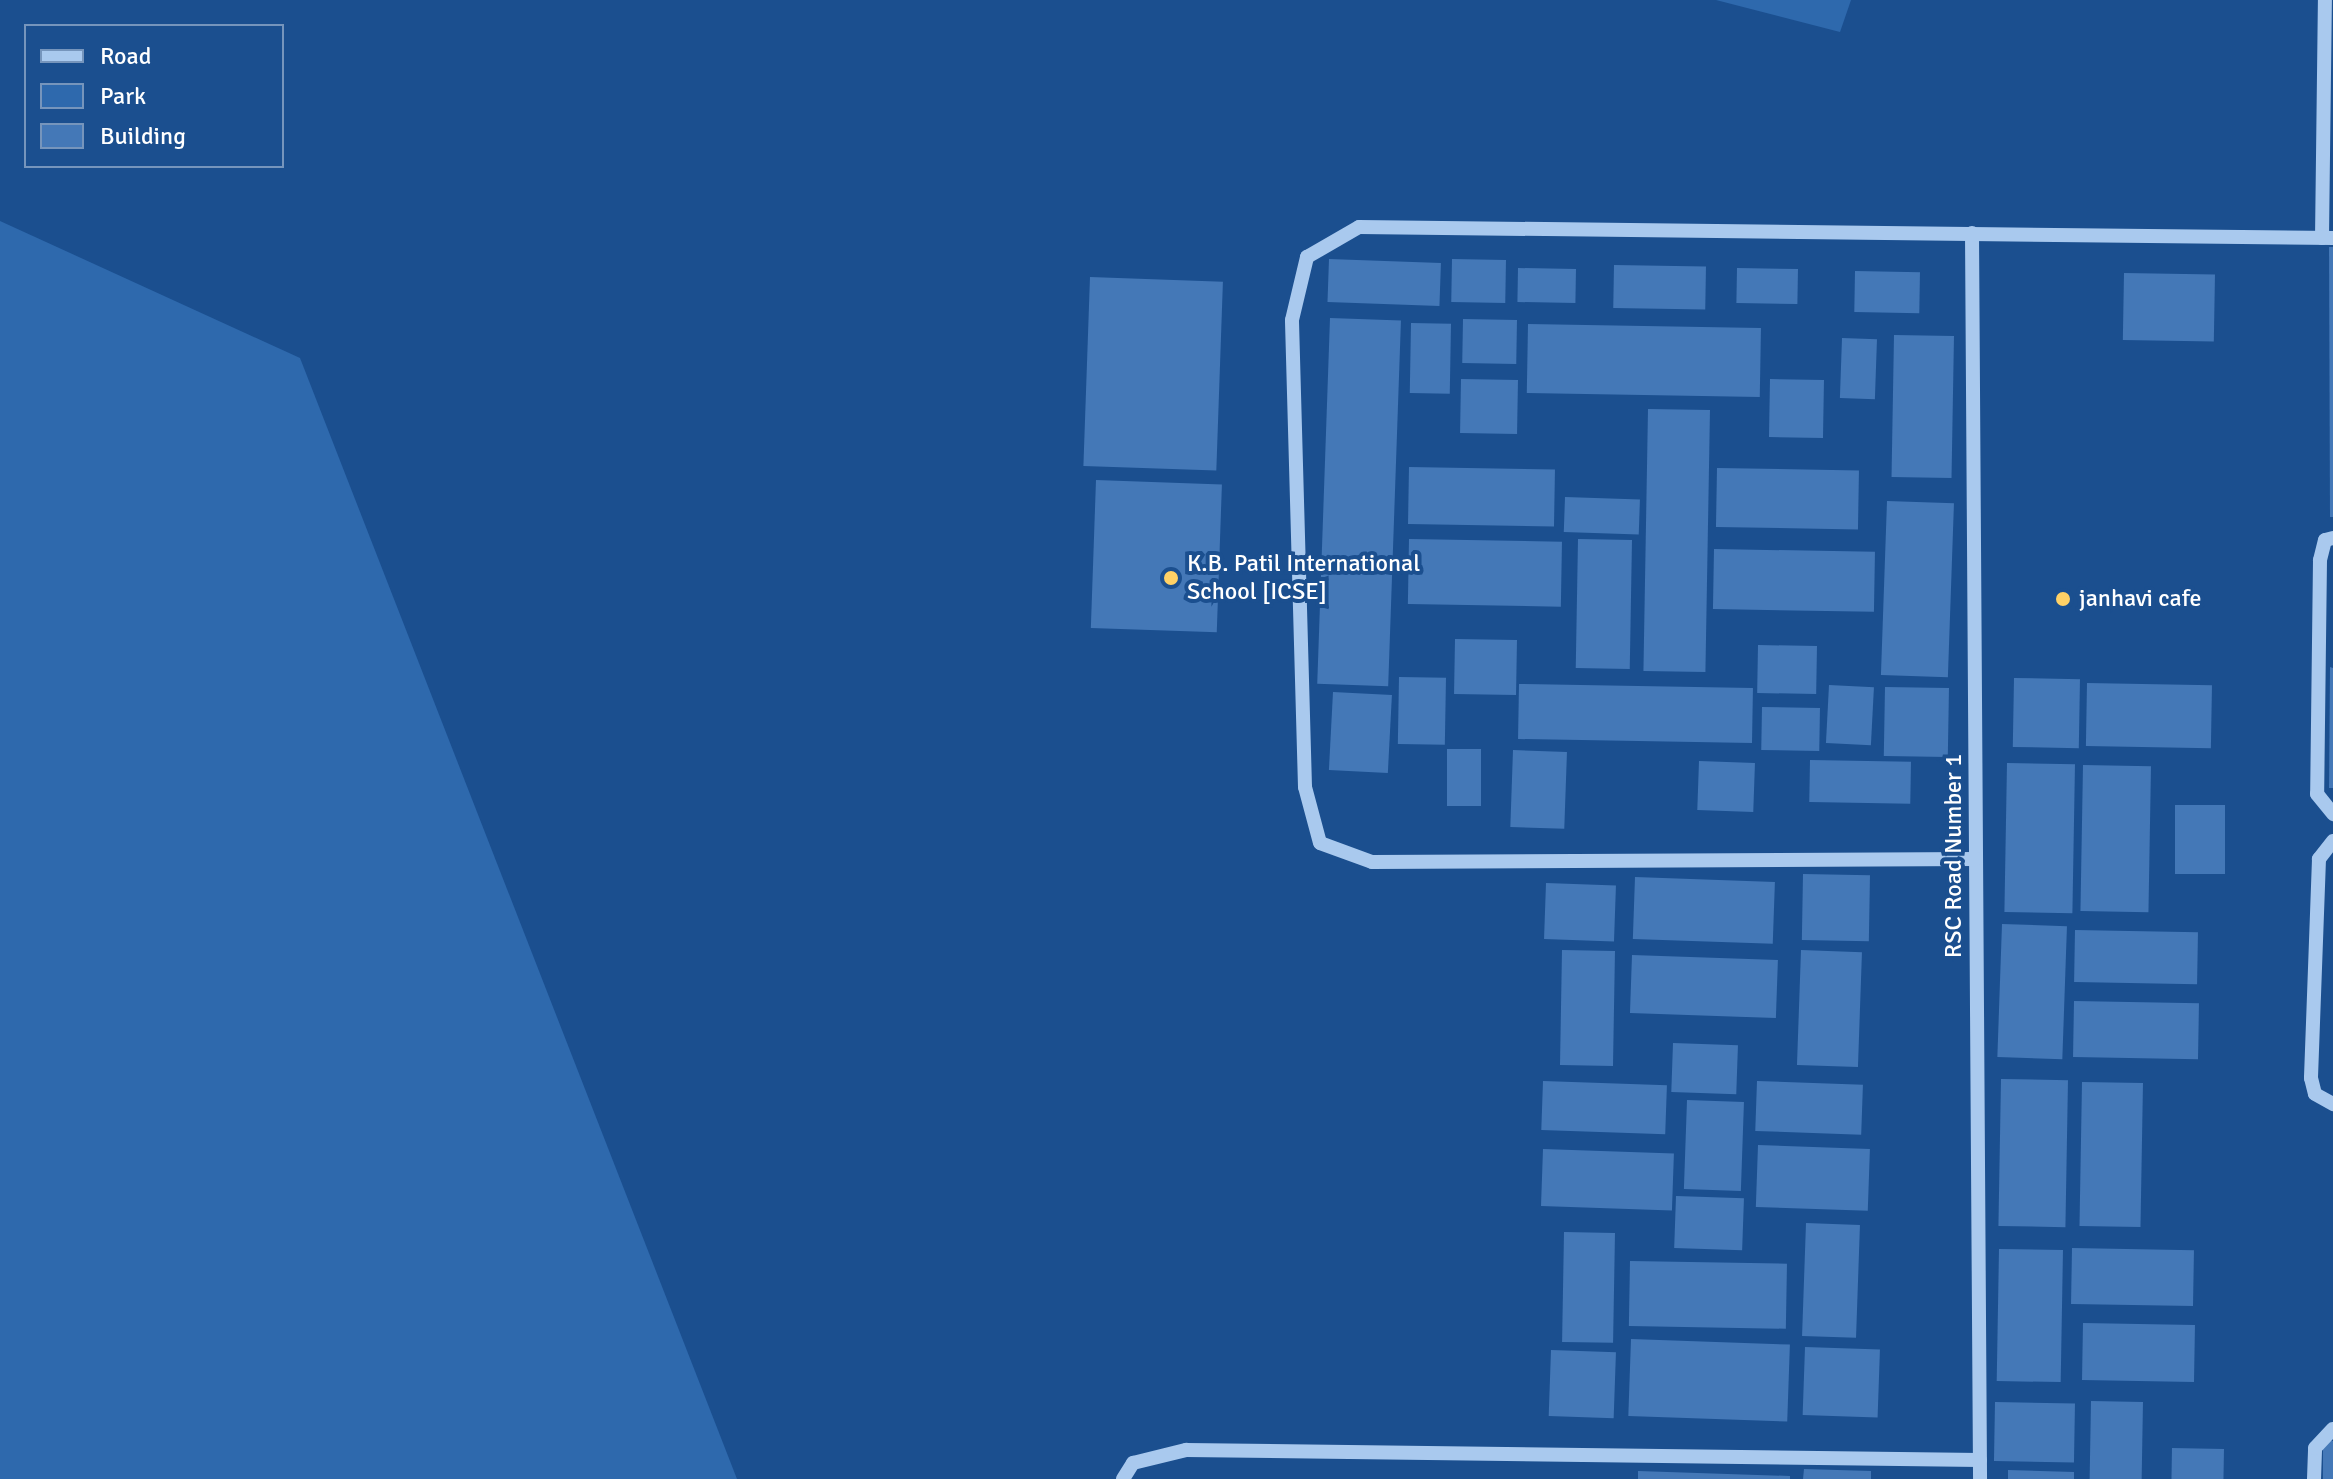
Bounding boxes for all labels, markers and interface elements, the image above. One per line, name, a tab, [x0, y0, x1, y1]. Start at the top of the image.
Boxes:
legend	[24, 24, 284, 168]
text: Road	[100, 41, 151, 71]
text: Park	[100, 81, 146, 111]
text: Building	[100, 121, 186, 151]
place label: K.B. Patil International School [ICSE]	[1187, 550, 1420, 606]
marker: K.B. Patil International School [ICSE]	[1162, 569, 1180, 587]
place label: janhavi cafe	[2079, 585, 2202, 613]
marker: janhavi cafe	[2054, 590, 2072, 608]
street label: RSC Road Number 1	[1940, 754, 1968, 958]

